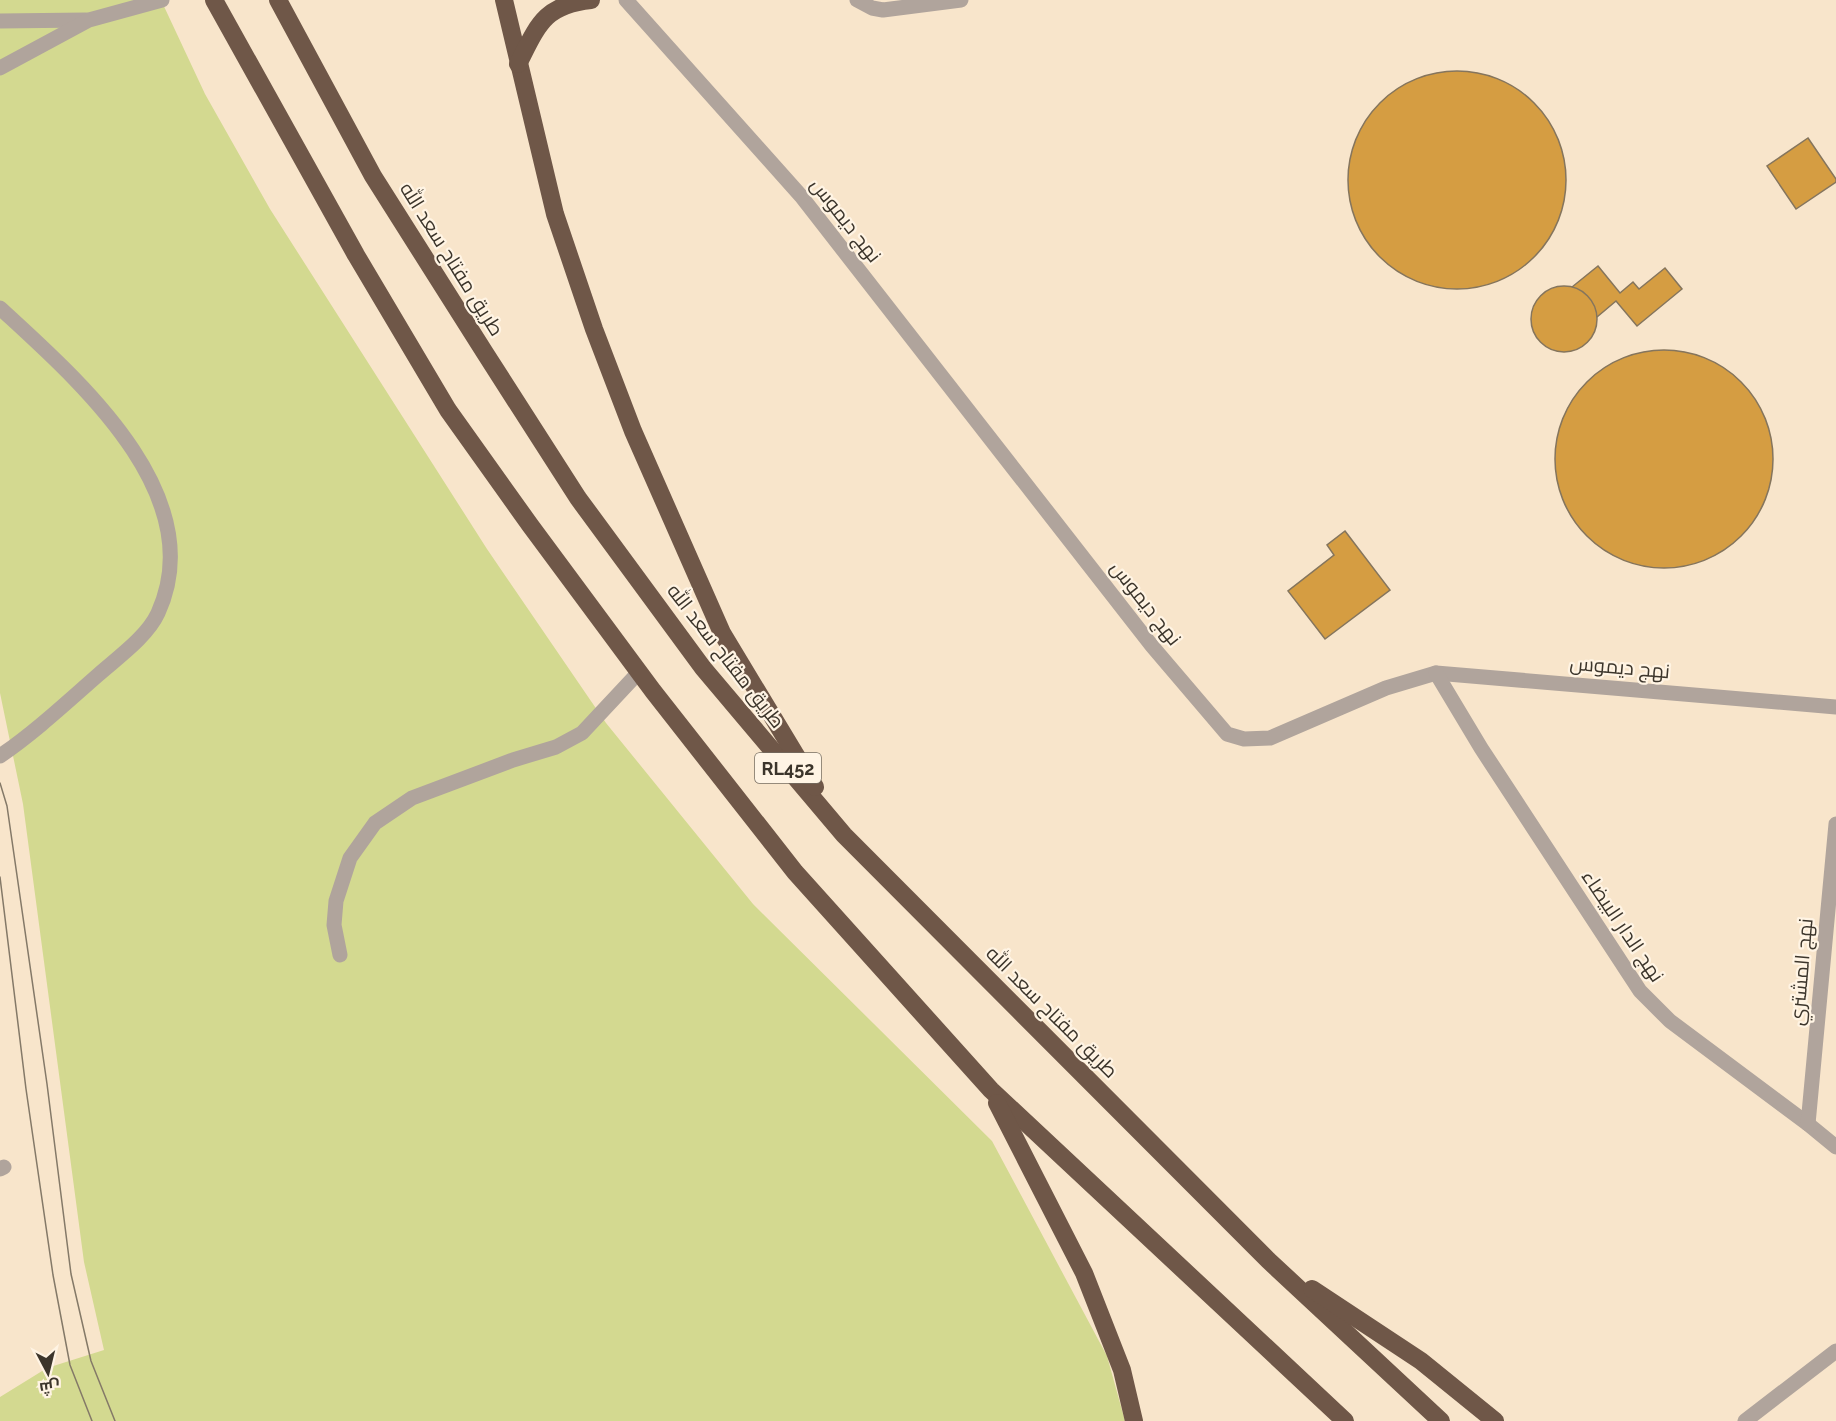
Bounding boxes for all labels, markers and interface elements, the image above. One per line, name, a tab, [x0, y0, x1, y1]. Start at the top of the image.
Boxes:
street label: نهج ديموس	[804, 173, 886, 268]
street label: طريق مفتاح سعد الله	[393, 177, 510, 341]
street label: نهج ديموس	[1104, 556, 1186, 651]
street label: طريق مفتاح سعد الله	[661, 578, 791, 734]
street label: نهج ديموس	[1569, 651, 1671, 685]
road number: RL452	[755, 753, 821, 783]
street label: نهج الدار البيضاء	[1575, 865, 1669, 988]
street label: نهج المشتري	[1784, 917, 1822, 1027]
street label: طريق مفتاح سعد الله	[980, 940, 1124, 1084]
north arrow	[18, 1343, 78, 1403]
text: ش	[38, 1377, 61, 1398]

